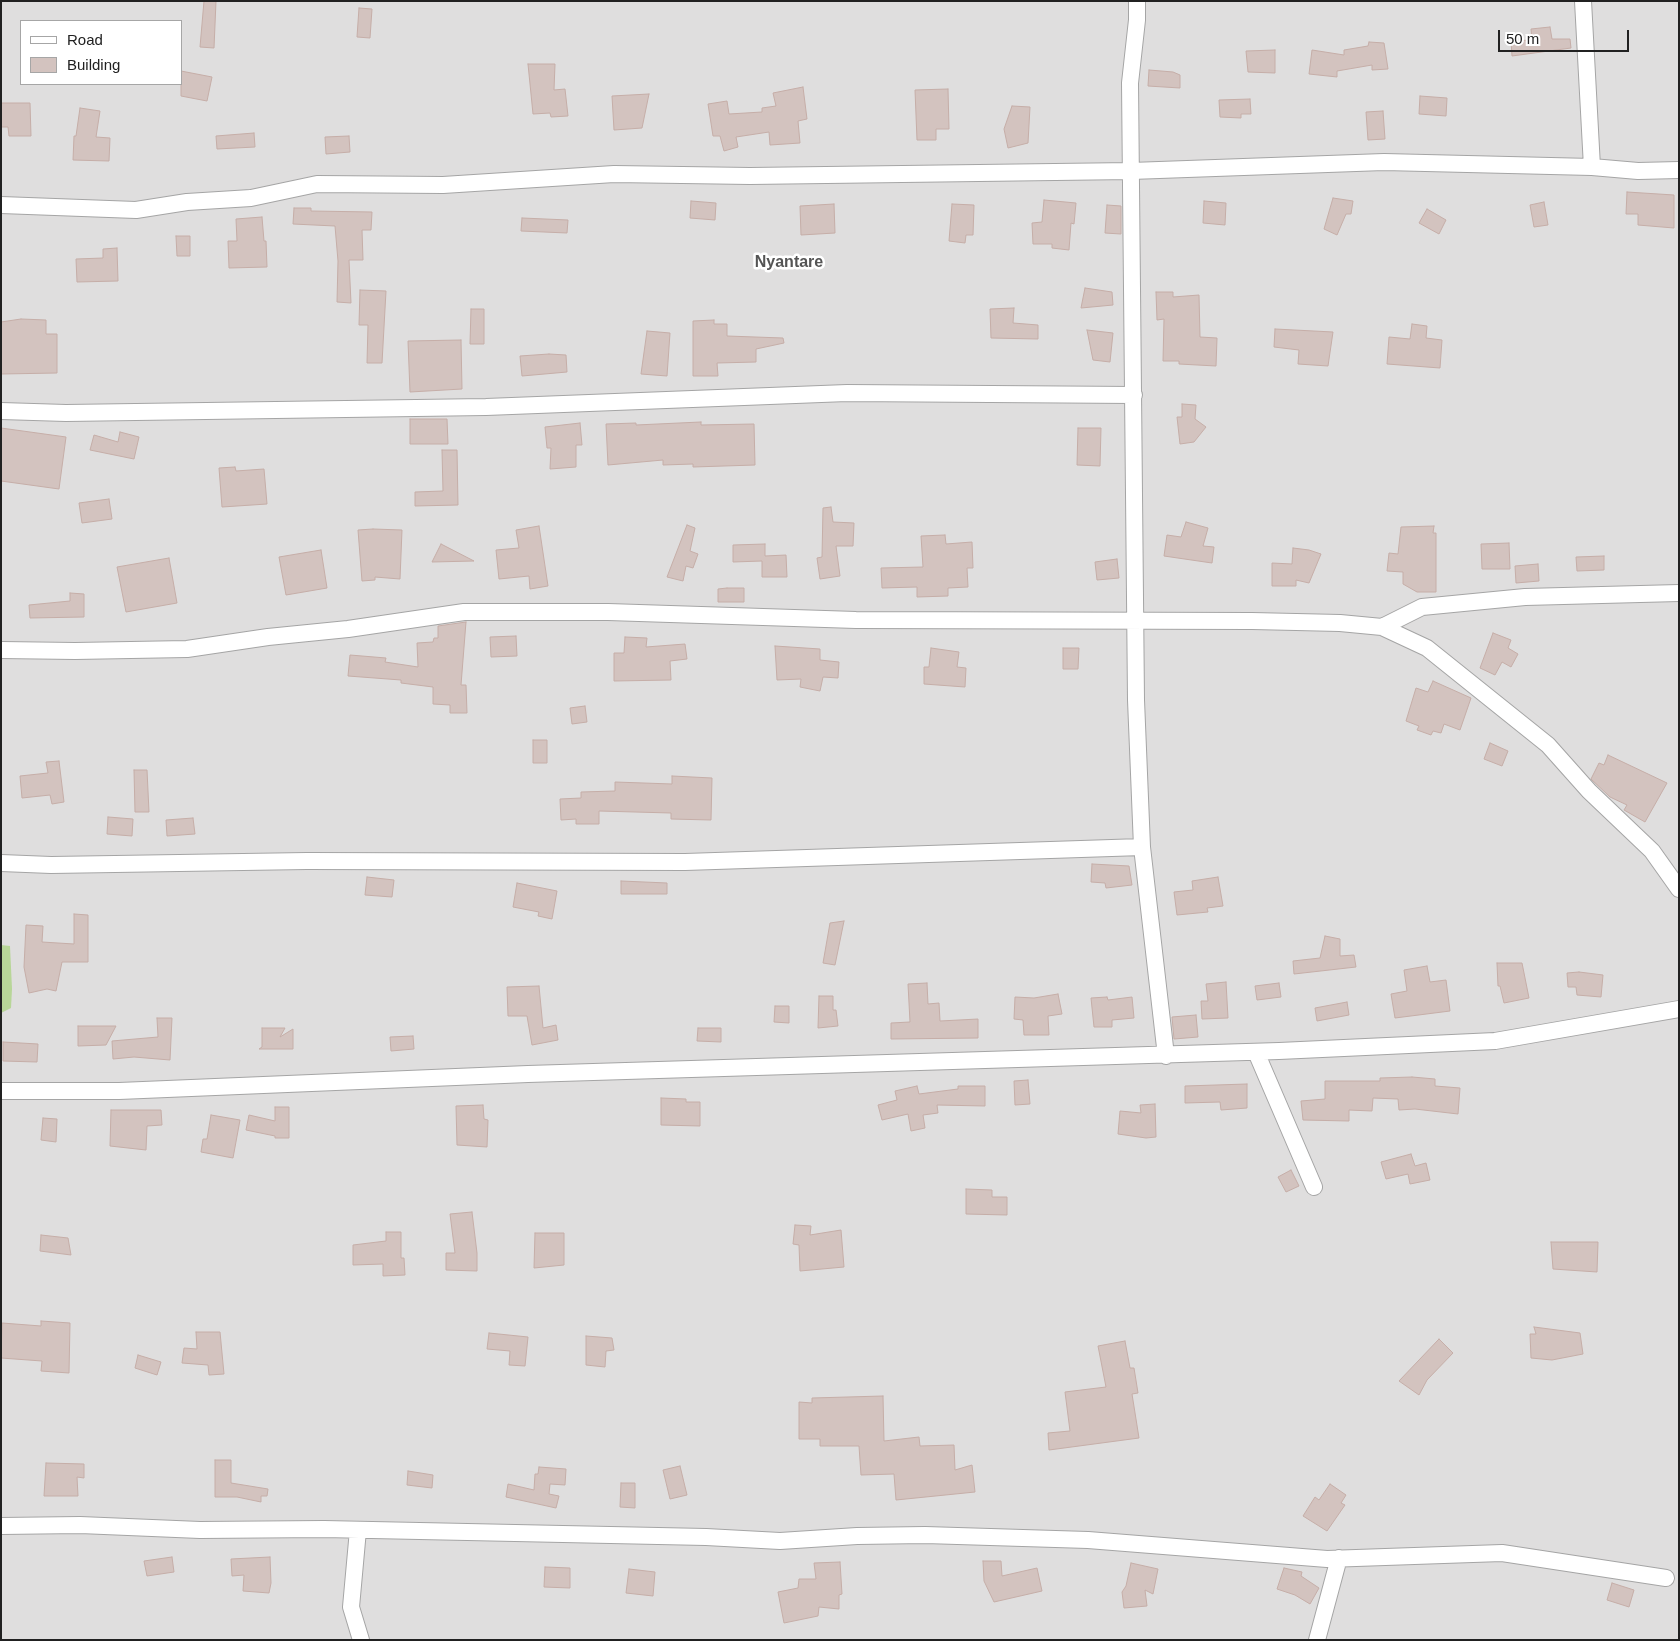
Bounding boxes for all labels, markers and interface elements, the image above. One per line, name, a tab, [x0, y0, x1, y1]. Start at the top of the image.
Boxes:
legend	[20, 20, 182, 85]
scale bar	[1500, 20, 1631, 52]
text: 50 m	[1506, 30, 1539, 47]
text: Road	[67, 31, 103, 48]
text: Building	[67, 56, 120, 73]
district label: Nyantare	[755, 253, 823, 273]

